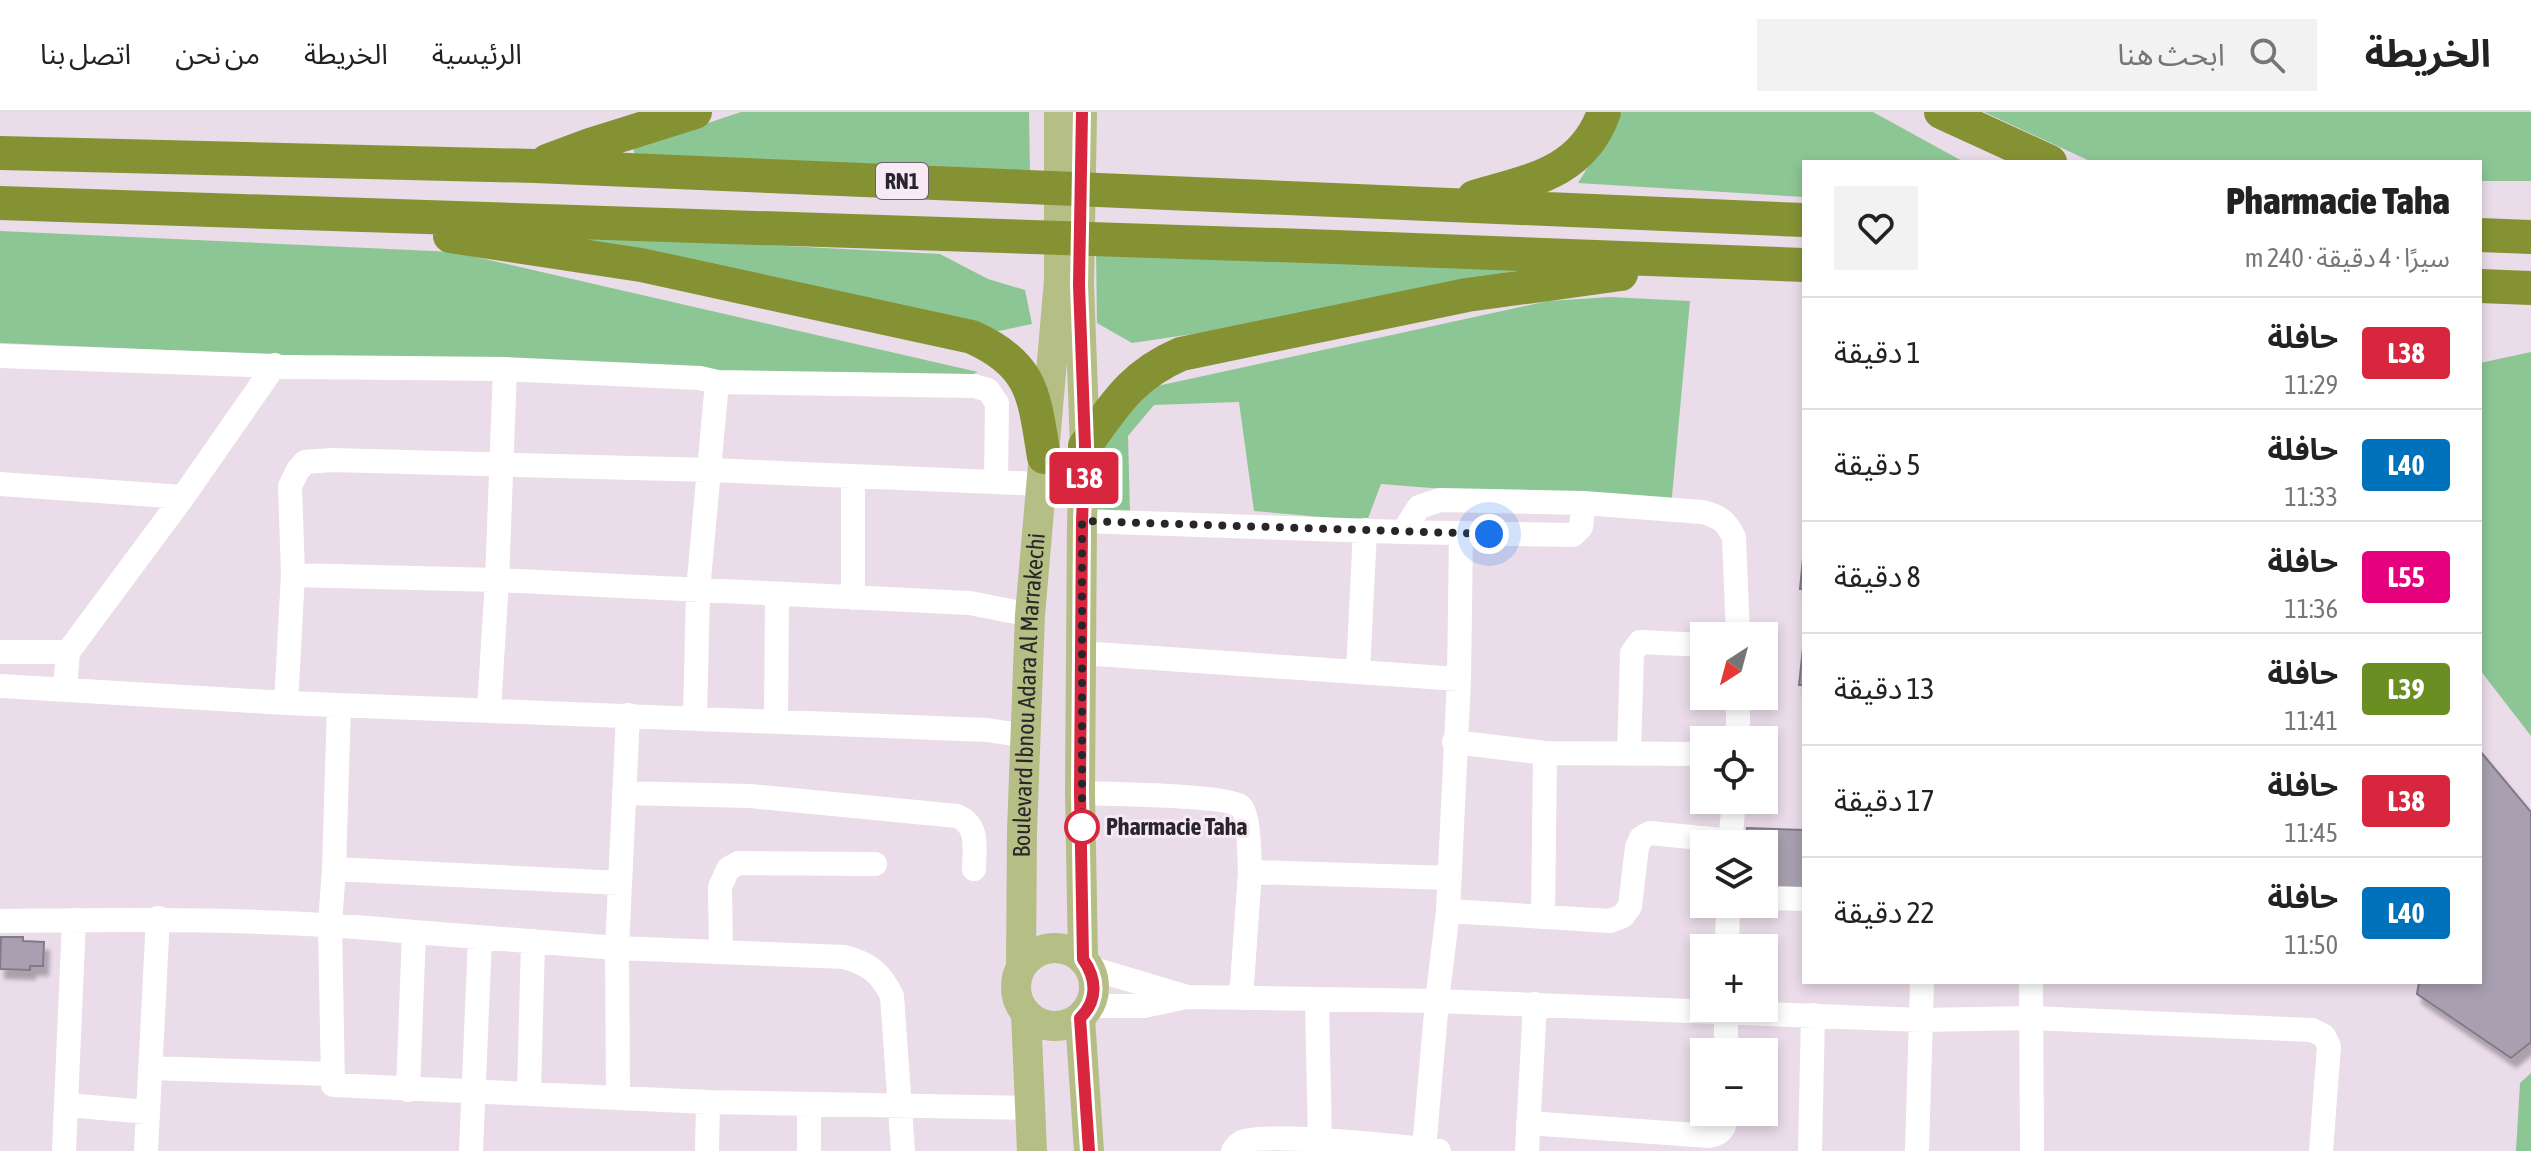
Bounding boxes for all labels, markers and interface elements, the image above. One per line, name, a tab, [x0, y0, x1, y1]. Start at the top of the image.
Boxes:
search box	[1757, 19, 2317, 91]
text: الخريطة	[2365, 32, 2491, 75]
icon: search	[2245, 33, 2289, 77]
text: ابحث هنا	[2117, 37, 2225, 71]
text: اتصل بنا	[40, 38, 131, 70]
text: من نحن	[175, 38, 260, 70]
text: الخريطة	[304, 38, 388, 70]
text: الرئيسية	[432, 38, 522, 70]
road number: RN1	[876, 163, 928, 199]
text: Pharmacie Taha	[2226, 179, 2450, 222]
button: heart	[1834, 186, 1918, 270]
text: سيرًا · 4 دقيقة · 240 m	[2245, 243, 2450, 273]
text: حافلة	[2267, 320, 2338, 354]
text: 1 دقيقة	[1834, 335, 1921, 369]
text: L38	[2387, 337, 2425, 369]
text: 11:29	[2284, 370, 2338, 400]
text: حافلة	[2267, 432, 2338, 466]
text: 5 دقيقة	[1834, 447, 1921, 481]
text: L40	[2387, 449, 2425, 481]
line badge: L38	[1038, 452, 1130, 504]
text: L38	[1065, 462, 1103, 494]
text: 11:33	[2284, 482, 2338, 512]
your location	[1469, 514, 1509, 554]
street label: Boulevard Ibnou Adara Al Marrakechi	[1008, 532, 1050, 858]
text: حافلة	[2267, 544, 2338, 578]
text: 8 دقيقة	[1834, 559, 1921, 593]
text: L55	[2387, 561, 2425, 593]
text: 11:36	[2284, 594, 2338, 624]
north arrow	[1690, 622, 1778, 710]
map controls	[1690, 622, 1778, 1126]
text: حافلة	[2267, 656, 2338, 690]
text: 13 دقيقة	[1834, 671, 1935, 705]
text: L39	[2387, 673, 2425, 705]
text: 11:41	[2284, 706, 2338, 736]
button: locate	[1690, 726, 1778, 814]
text: حافلة	[2267, 768, 2338, 802]
text: 17 دقيقة	[1834, 783, 1935, 817]
text: L38	[2387, 785, 2425, 817]
marker: Pharmacie Taha	[1065, 810, 1099, 844]
place label: Pharmacie Taha	[1106, 813, 1247, 840]
text: 11:45	[2284, 818, 2338, 848]
button: layers	[1690, 830, 1778, 918]
text: حافلة	[2267, 880, 2338, 914]
text: 22 دقيقة	[1834, 895, 1935, 929]
text: L40	[2387, 897, 2425, 929]
text: 11:50	[2284, 930, 2338, 960]
button: +	[1690, 934, 1778, 1022]
button: −	[1690, 1038, 1778, 1126]

